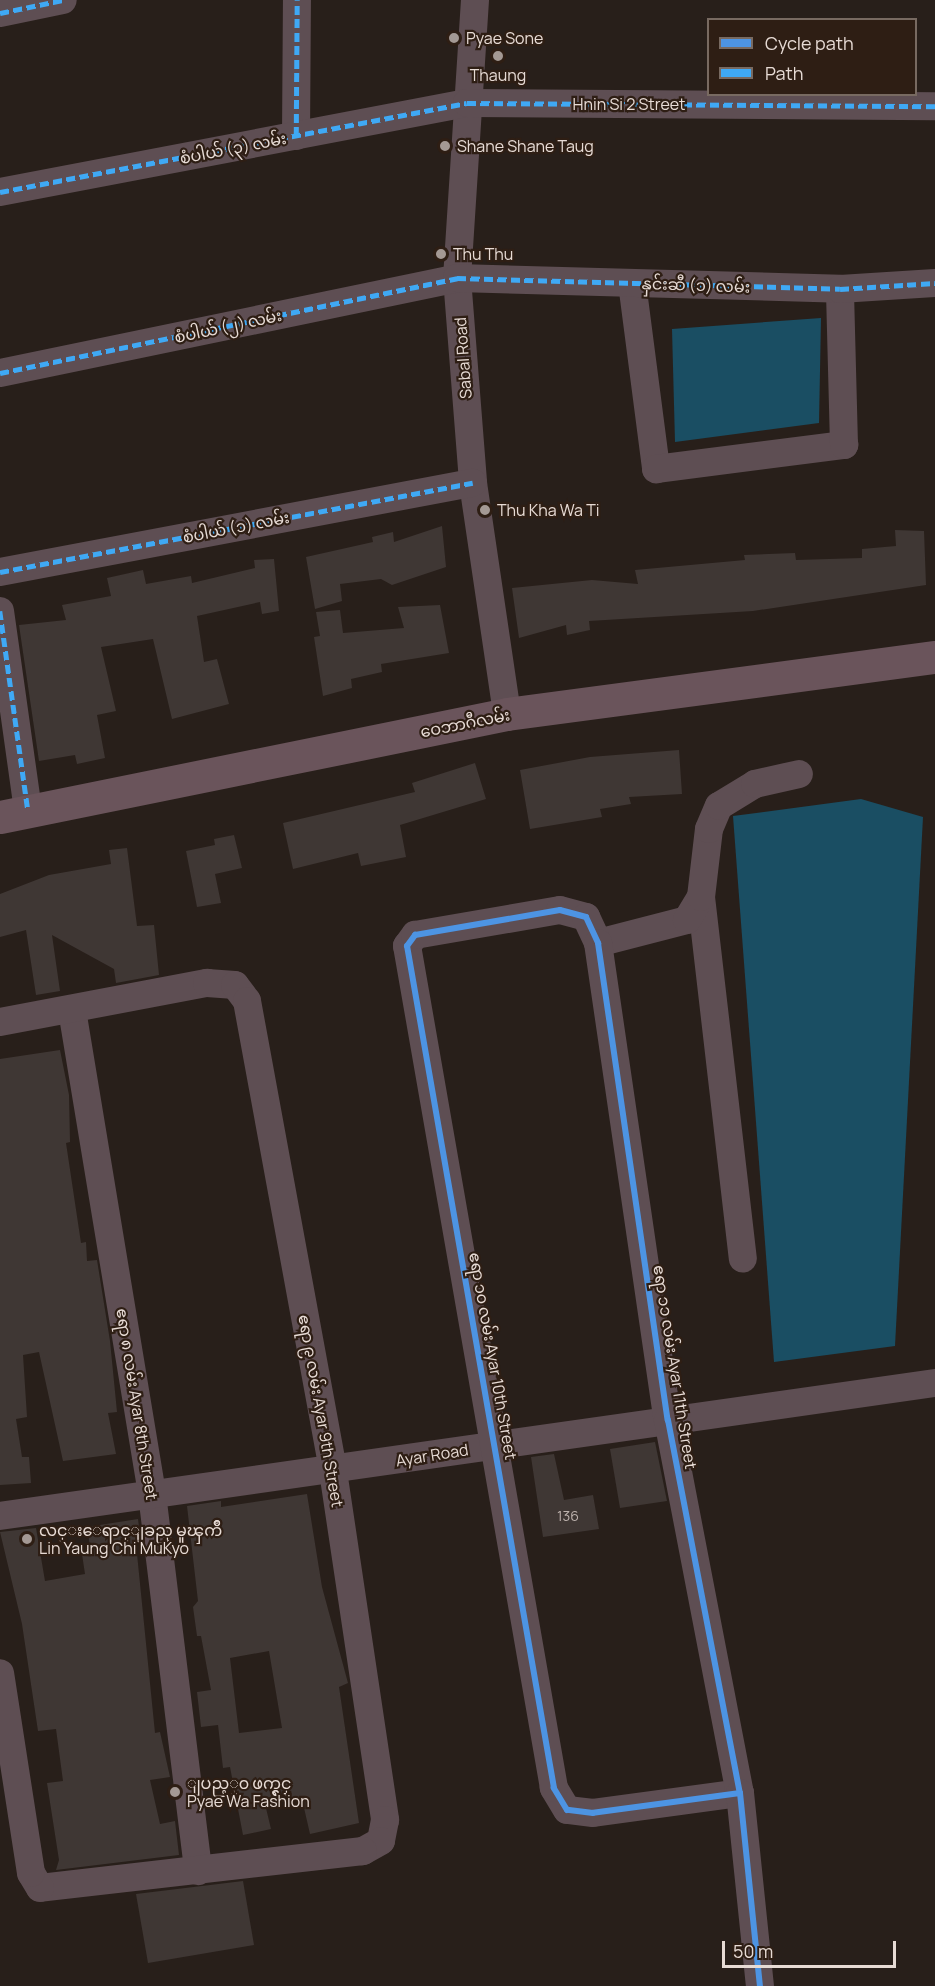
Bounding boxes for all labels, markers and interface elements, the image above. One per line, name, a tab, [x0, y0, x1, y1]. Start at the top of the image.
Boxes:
legend	[707, 18, 917, 96]
place label: Pyae Sone	[466, 28, 543, 48]
marker: Pyae Sone	[447, 31, 461, 45]
text: Cycle path	[765, 31, 854, 55]
marker: Thaung	[491, 49, 505, 63]
text: Path	[765, 61, 803, 85]
place label: Thaung	[470, 65, 526, 85]
street label: Hnin Si 2 Street	[572, 94, 686, 114]
street label: စံပါယ် (၃) လမ်း	[178, 128, 288, 168]
place label: Shane Shane Taug	[457, 136, 594, 156]
marker: Shane Shane Taug	[438, 139, 452, 153]
place label: Thu Thu	[453, 244, 513, 264]
marker: Thu Thu	[434, 247, 448, 261]
street label: နှင်းဆီ (၁) လမ်း	[641, 274, 751, 296]
street label: စံပါယ် (၂) လမ်း	[173, 305, 283, 347]
street label: Sabal Road	[451, 316, 475, 400]
place label: Thu Kha Wa Ti	[497, 500, 599, 520]
marker: Thu Kha Wa Ti	[478, 503, 492, 517]
street label: စံပါယ် (၁) လမ်း	[181, 507, 291, 547]
street label: ဝေဘာဂီလမ်း	[419, 705, 511, 741]
street label: ဧရာ ၁၀ လမ်း Ayar 10th Street	[465, 1251, 521, 1461]
street label: ဧရာ ၁၁ လမ်း Ayar 11th Street	[649, 1264, 701, 1470]
street label: ဧရာ ၈ လမ်း Ayar 8th Street	[112, 1307, 162, 1501]
street label: ဧရာ ၉ လမ်း Ayar 9th Street	[295, 1313, 347, 1509]
street label: Ayar Road	[394, 1440, 470, 1470]
house number: 136	[557, 1508, 579, 1524]
place label: လင္းေရာင္ျခည္ မူၾကိဳ Lin Yaung Chi MuKyo	[39, 1520, 222, 1558]
marker: လင္းေရာင္ျခည္ မူၾကိဳ Lin Yaung Chi MuKyo	[20, 1532, 34, 1546]
place label: ျပည့္၀ ဖက္ရွင္ Pyae Wa Fashion	[187, 1773, 310, 1811]
marker: ျပည့္၀ ဖက္ရွင္ Pyae Wa Fashion	[168, 1785, 182, 1799]
scale bar	[725, 1929, 899, 1967]
text: 50 m	[733, 1939, 773, 1963]

